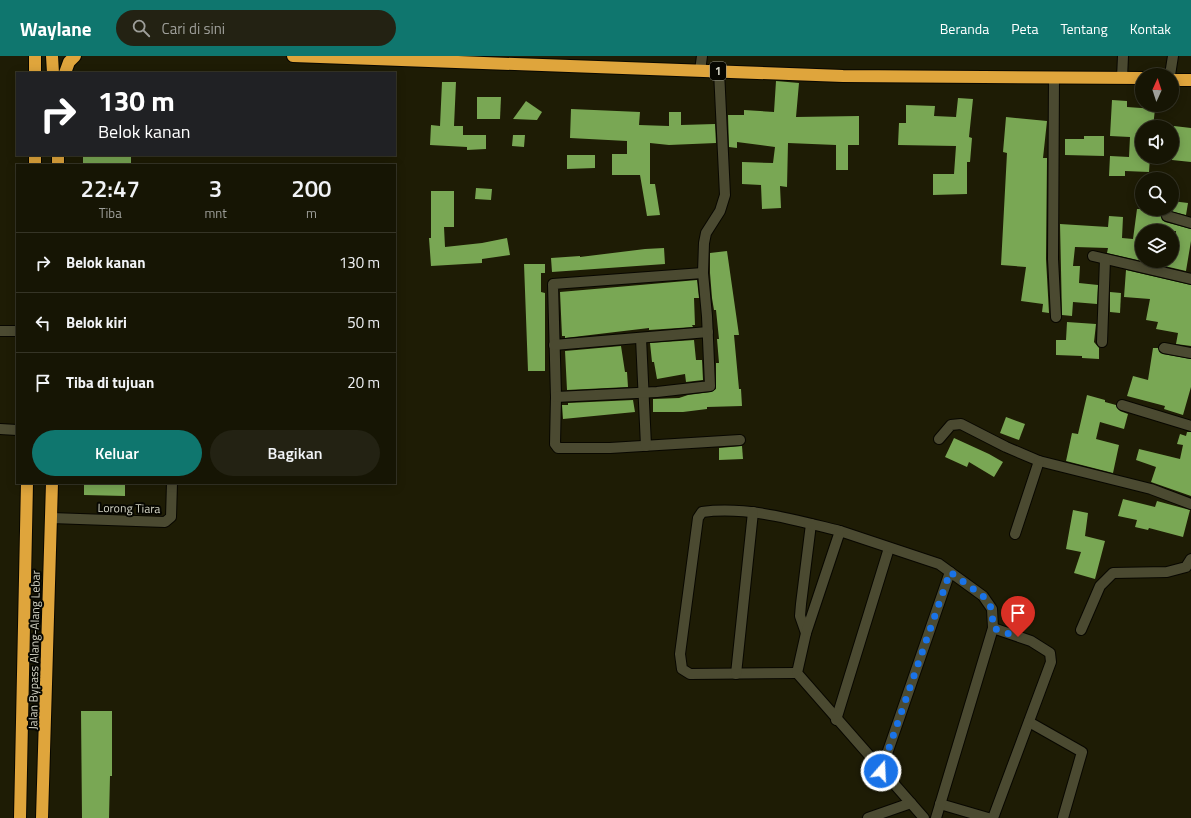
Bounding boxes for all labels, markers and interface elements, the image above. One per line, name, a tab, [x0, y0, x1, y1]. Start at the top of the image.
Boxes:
search box	[116, 10, 396, 46]
text: Waylane	[20, 14, 92, 43]
icon: search	[130, 17, 152, 39]
text: Cari di sini	[162, 17, 225, 40]
text: Beranda	[940, 18, 989, 39]
text: Peta	[1011, 18, 1038, 39]
text: Tentang	[1060, 18, 1108, 39]
text: Kontak	[1130, 18, 1171, 39]
road number: 1	[710, 62, 726, 80]
north arrow	[1135, 68, 1179, 112]
map controls	[1135, 68, 1179, 268]
text: 130 m	[98, 79, 175, 122]
icon: right	[32, 88, 84, 140]
text: Belok kanan	[98, 118, 190, 145]
button: sound	[1135, 120, 1179, 164]
text: 22:47	[80, 170, 140, 206]
text: 3	[209, 170, 222, 206]
text: 200	[291, 170, 332, 206]
button: search	[1135, 172, 1179, 216]
text: Tiba	[99, 203, 122, 223]
text: mnt	[204, 203, 227, 223]
text: m	[306, 203, 317, 223]
button: layers	[1135, 224, 1179, 268]
text: Belok kanan	[66, 251, 146, 274]
text: 130 m	[339, 251, 380, 274]
icon: right	[32, 252, 54, 274]
text: Belok kiri	[66, 311, 127, 334]
text: 50 m	[347, 311, 380, 334]
icon: left	[32, 312, 54, 334]
text: Tiba di tujuan	[66, 371, 154, 394]
text: 20 m	[347, 371, 380, 394]
icon: arrive	[32, 372, 54, 394]
button: Keluar	[32, 430, 202, 476]
button: Bagikan	[210, 430, 380, 476]
street label: Lorong Tiara	[97, 498, 161, 518]
street label: Jalan Bypass Alang-Alang Lebar	[23, 570, 45, 730]
pin	[1001, 596, 1035, 637]
icon: arrive	[1007, 602, 1029, 624]
position arrow	[860, 750, 902, 792]

